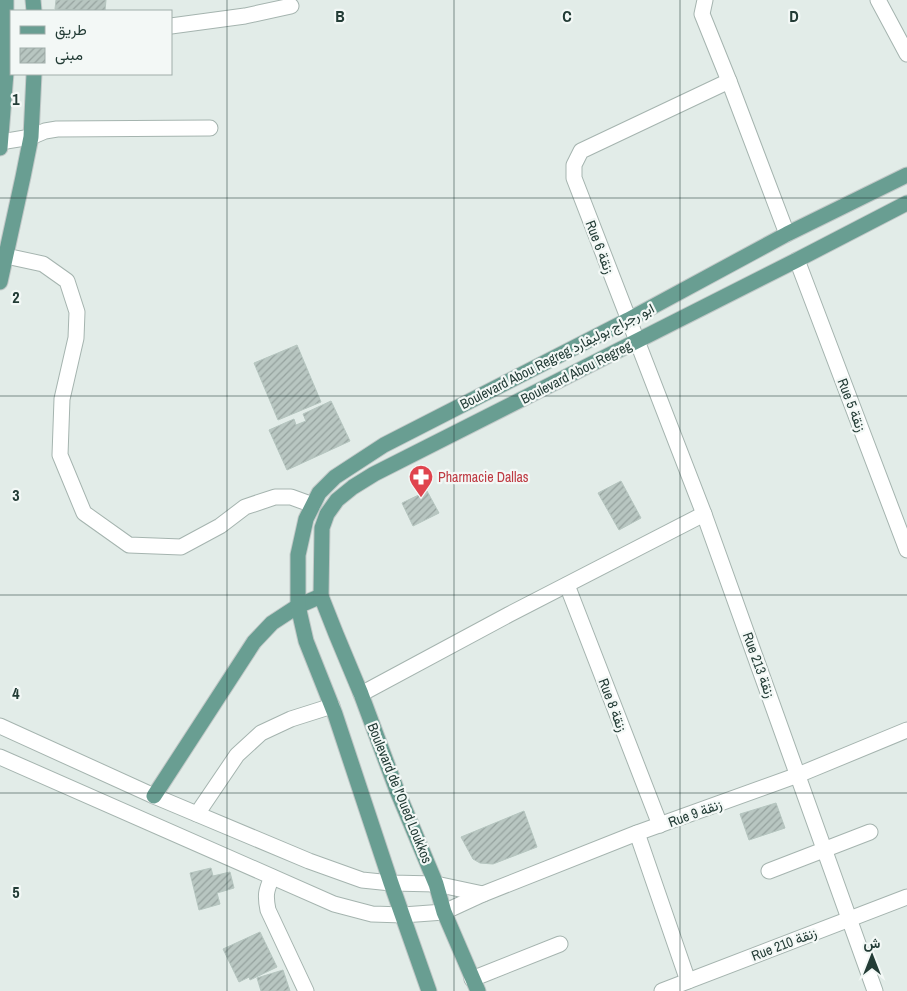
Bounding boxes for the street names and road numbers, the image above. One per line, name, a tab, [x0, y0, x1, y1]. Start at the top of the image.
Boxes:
street label: Rue 6 زنقة	[582, 218, 618, 276]
street label: Boulevard Abou Regreg ابو رجراج بوليفارد	[457, 299, 657, 413]
street label: Boulevard Abou Regreg	[518, 337, 634, 407]
street label: Rue 5 زنقة	[834, 376, 870, 434]
street label: Rue 213 زنقة	[739, 630, 779, 701]
street label: Rue 8 زنقة	[595, 676, 631, 734]
street label: Boulevard de l'Oued Loukkos	[364, 720, 436, 866]
street label: Rue 9 زنقة	[666, 795, 725, 831]
street label: Rue 210 زنقة	[749, 923, 819, 965]

